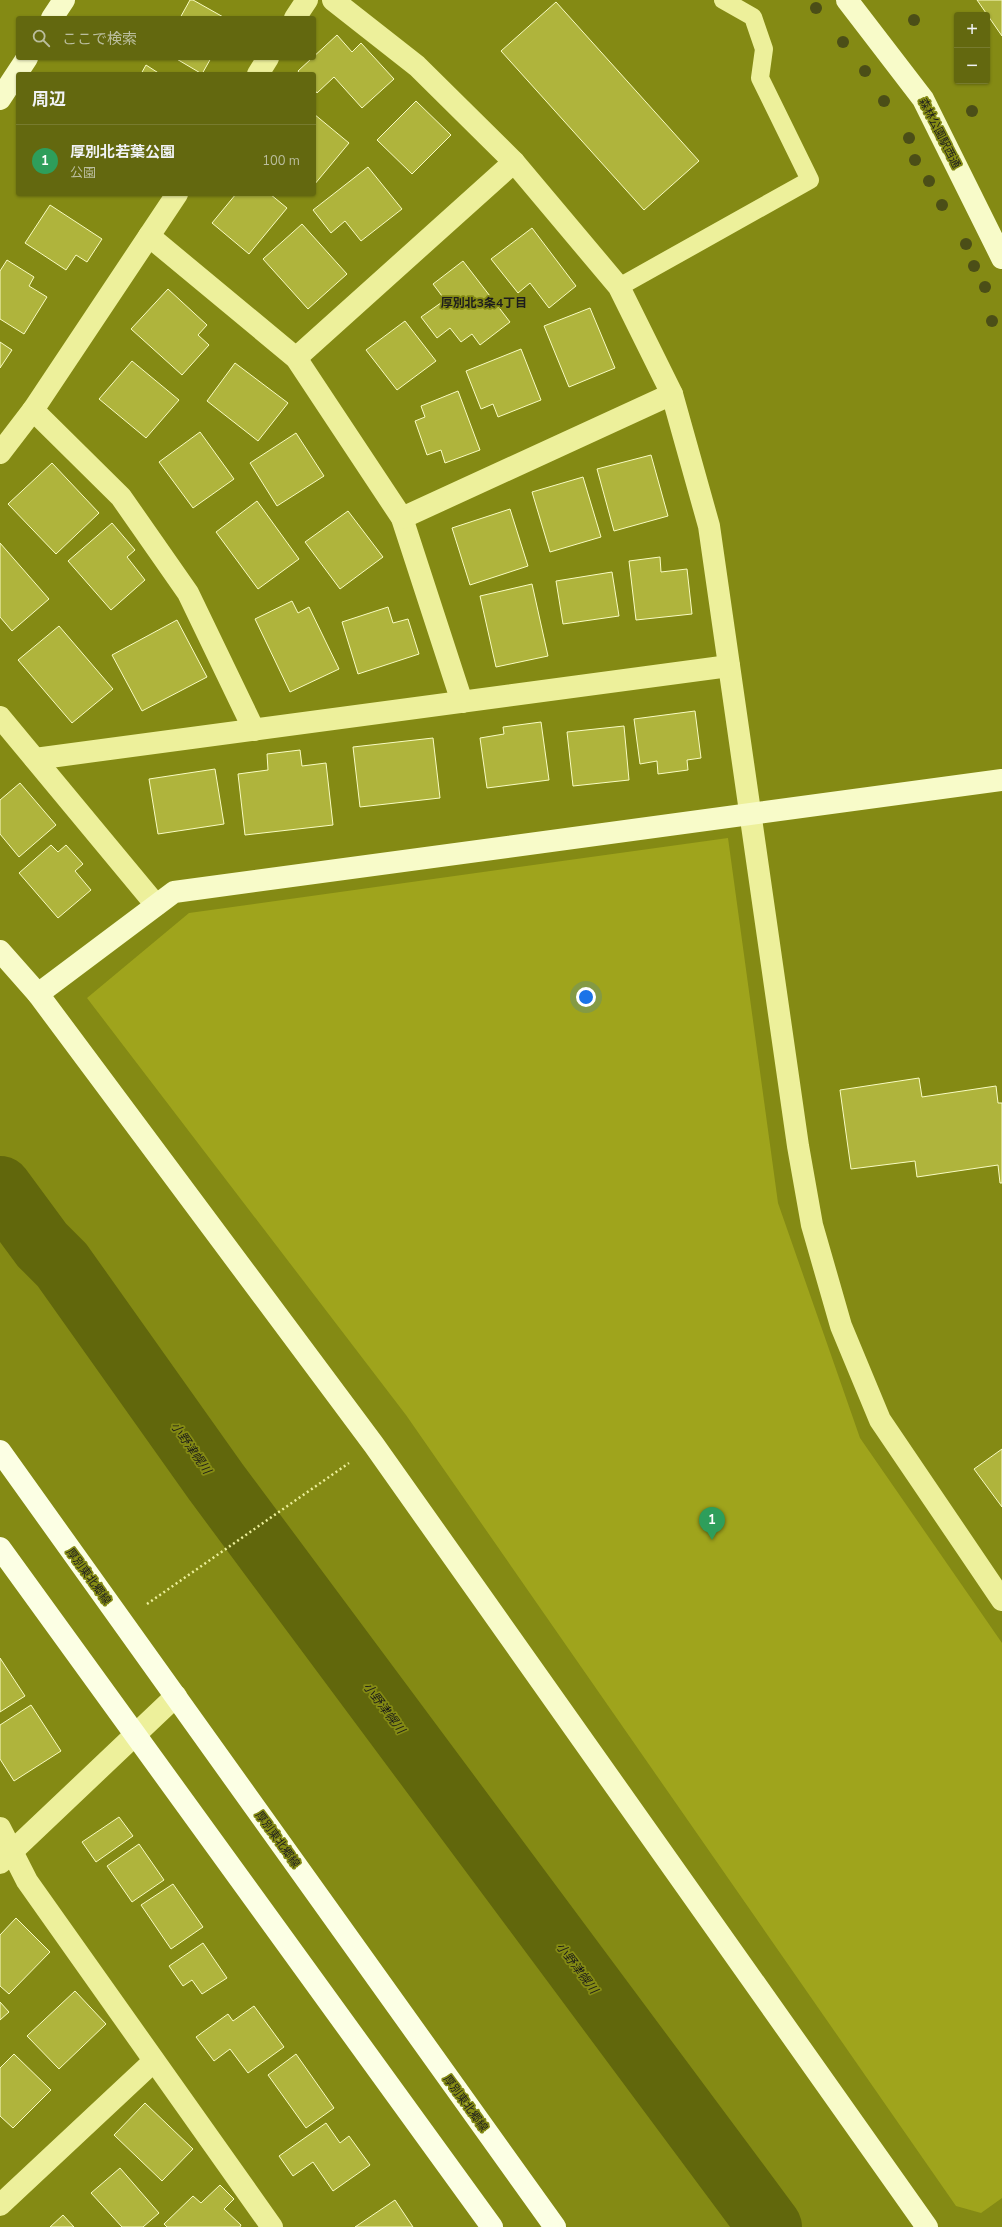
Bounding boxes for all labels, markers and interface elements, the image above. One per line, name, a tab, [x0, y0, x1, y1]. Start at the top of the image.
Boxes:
map controls	[954, 12, 990, 84]
button: +	[954, 12, 990, 48]
search box	[16, 16, 316, 60]
icon: search	[30, 27, 52, 49]
text: ここで検索	[62, 29, 137, 49]
button: −	[954, 48, 990, 84]
text: 周辺	[32, 88, 66, 111]
street label: 森林公園駅西通	[915, 96, 964, 171]
text: 厚別北若葉公園	[70, 142, 175, 162]
text: 1	[41, 152, 49, 170]
text: 100 m	[262, 152, 300, 170]
text: 公園	[70, 164, 96, 182]
district label: 厚別北3条4丁目	[441, 295, 527, 311]
your location	[576, 987, 596, 1007]
water label: 小野津幌川	[167, 1419, 216, 1479]
pin: 1	[699, 1507, 725, 1540]
street label: 厚別東北郷線	[63, 1545, 114, 1607]
water label: 小野津幌川	[360, 1679, 410, 1738]
street label: 厚別東北郷線	[252, 1808, 303, 1870]
water label: 小野津幌川	[553, 1939, 603, 1998]
street label: 厚別東北郷線	[440, 2072, 491, 2134]

